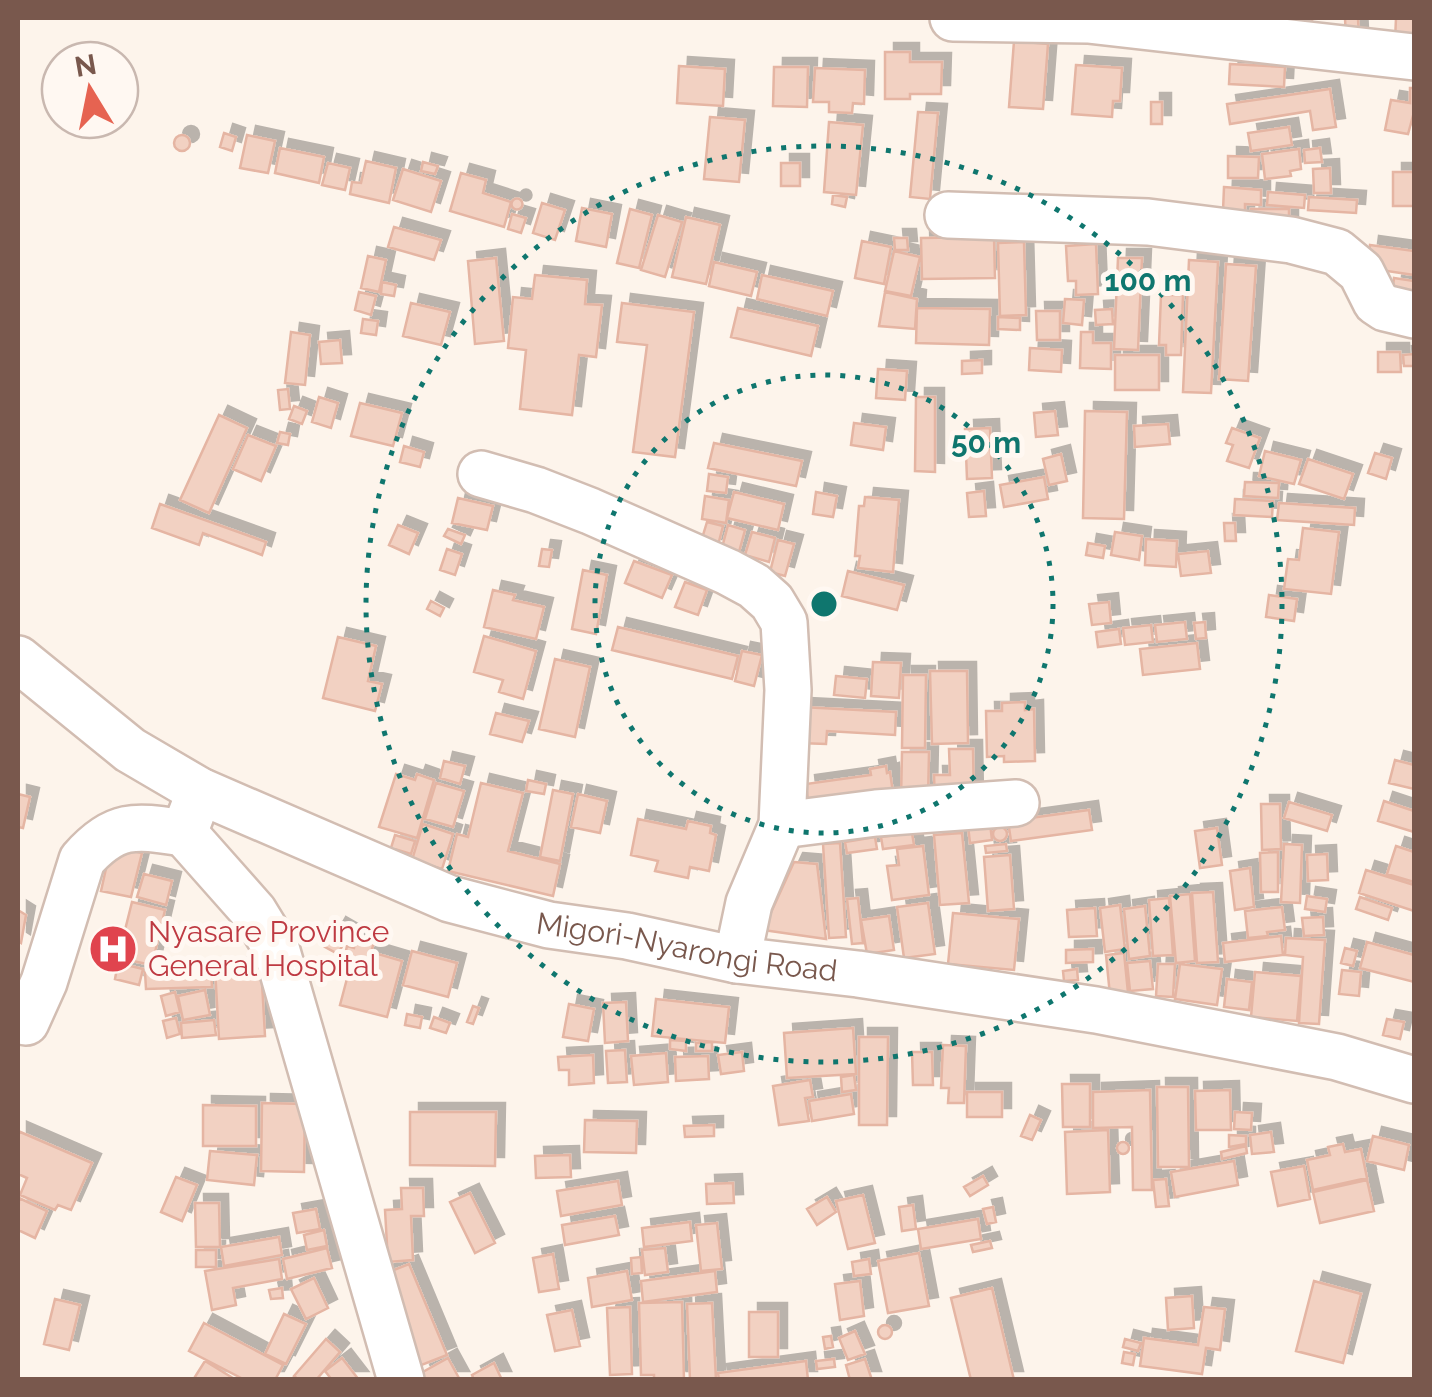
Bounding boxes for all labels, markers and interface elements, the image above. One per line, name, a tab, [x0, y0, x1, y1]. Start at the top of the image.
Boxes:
north arrow	[40, 40, 140, 140]
text: N	[72, 48, 99, 84]
text: 100 m	[1105, 263, 1191, 298]
text: 50 m	[951, 425, 1021, 460]
centre of rings	[806, 586, 842, 622]
street label: Migori-Nyarongi Road	[534, 905, 839, 988]
place label: Nyasare Province General Hospital	[148, 914, 389, 983]
hospital icon: Nyasare Province General Hospital	[87, 923, 139, 975]

